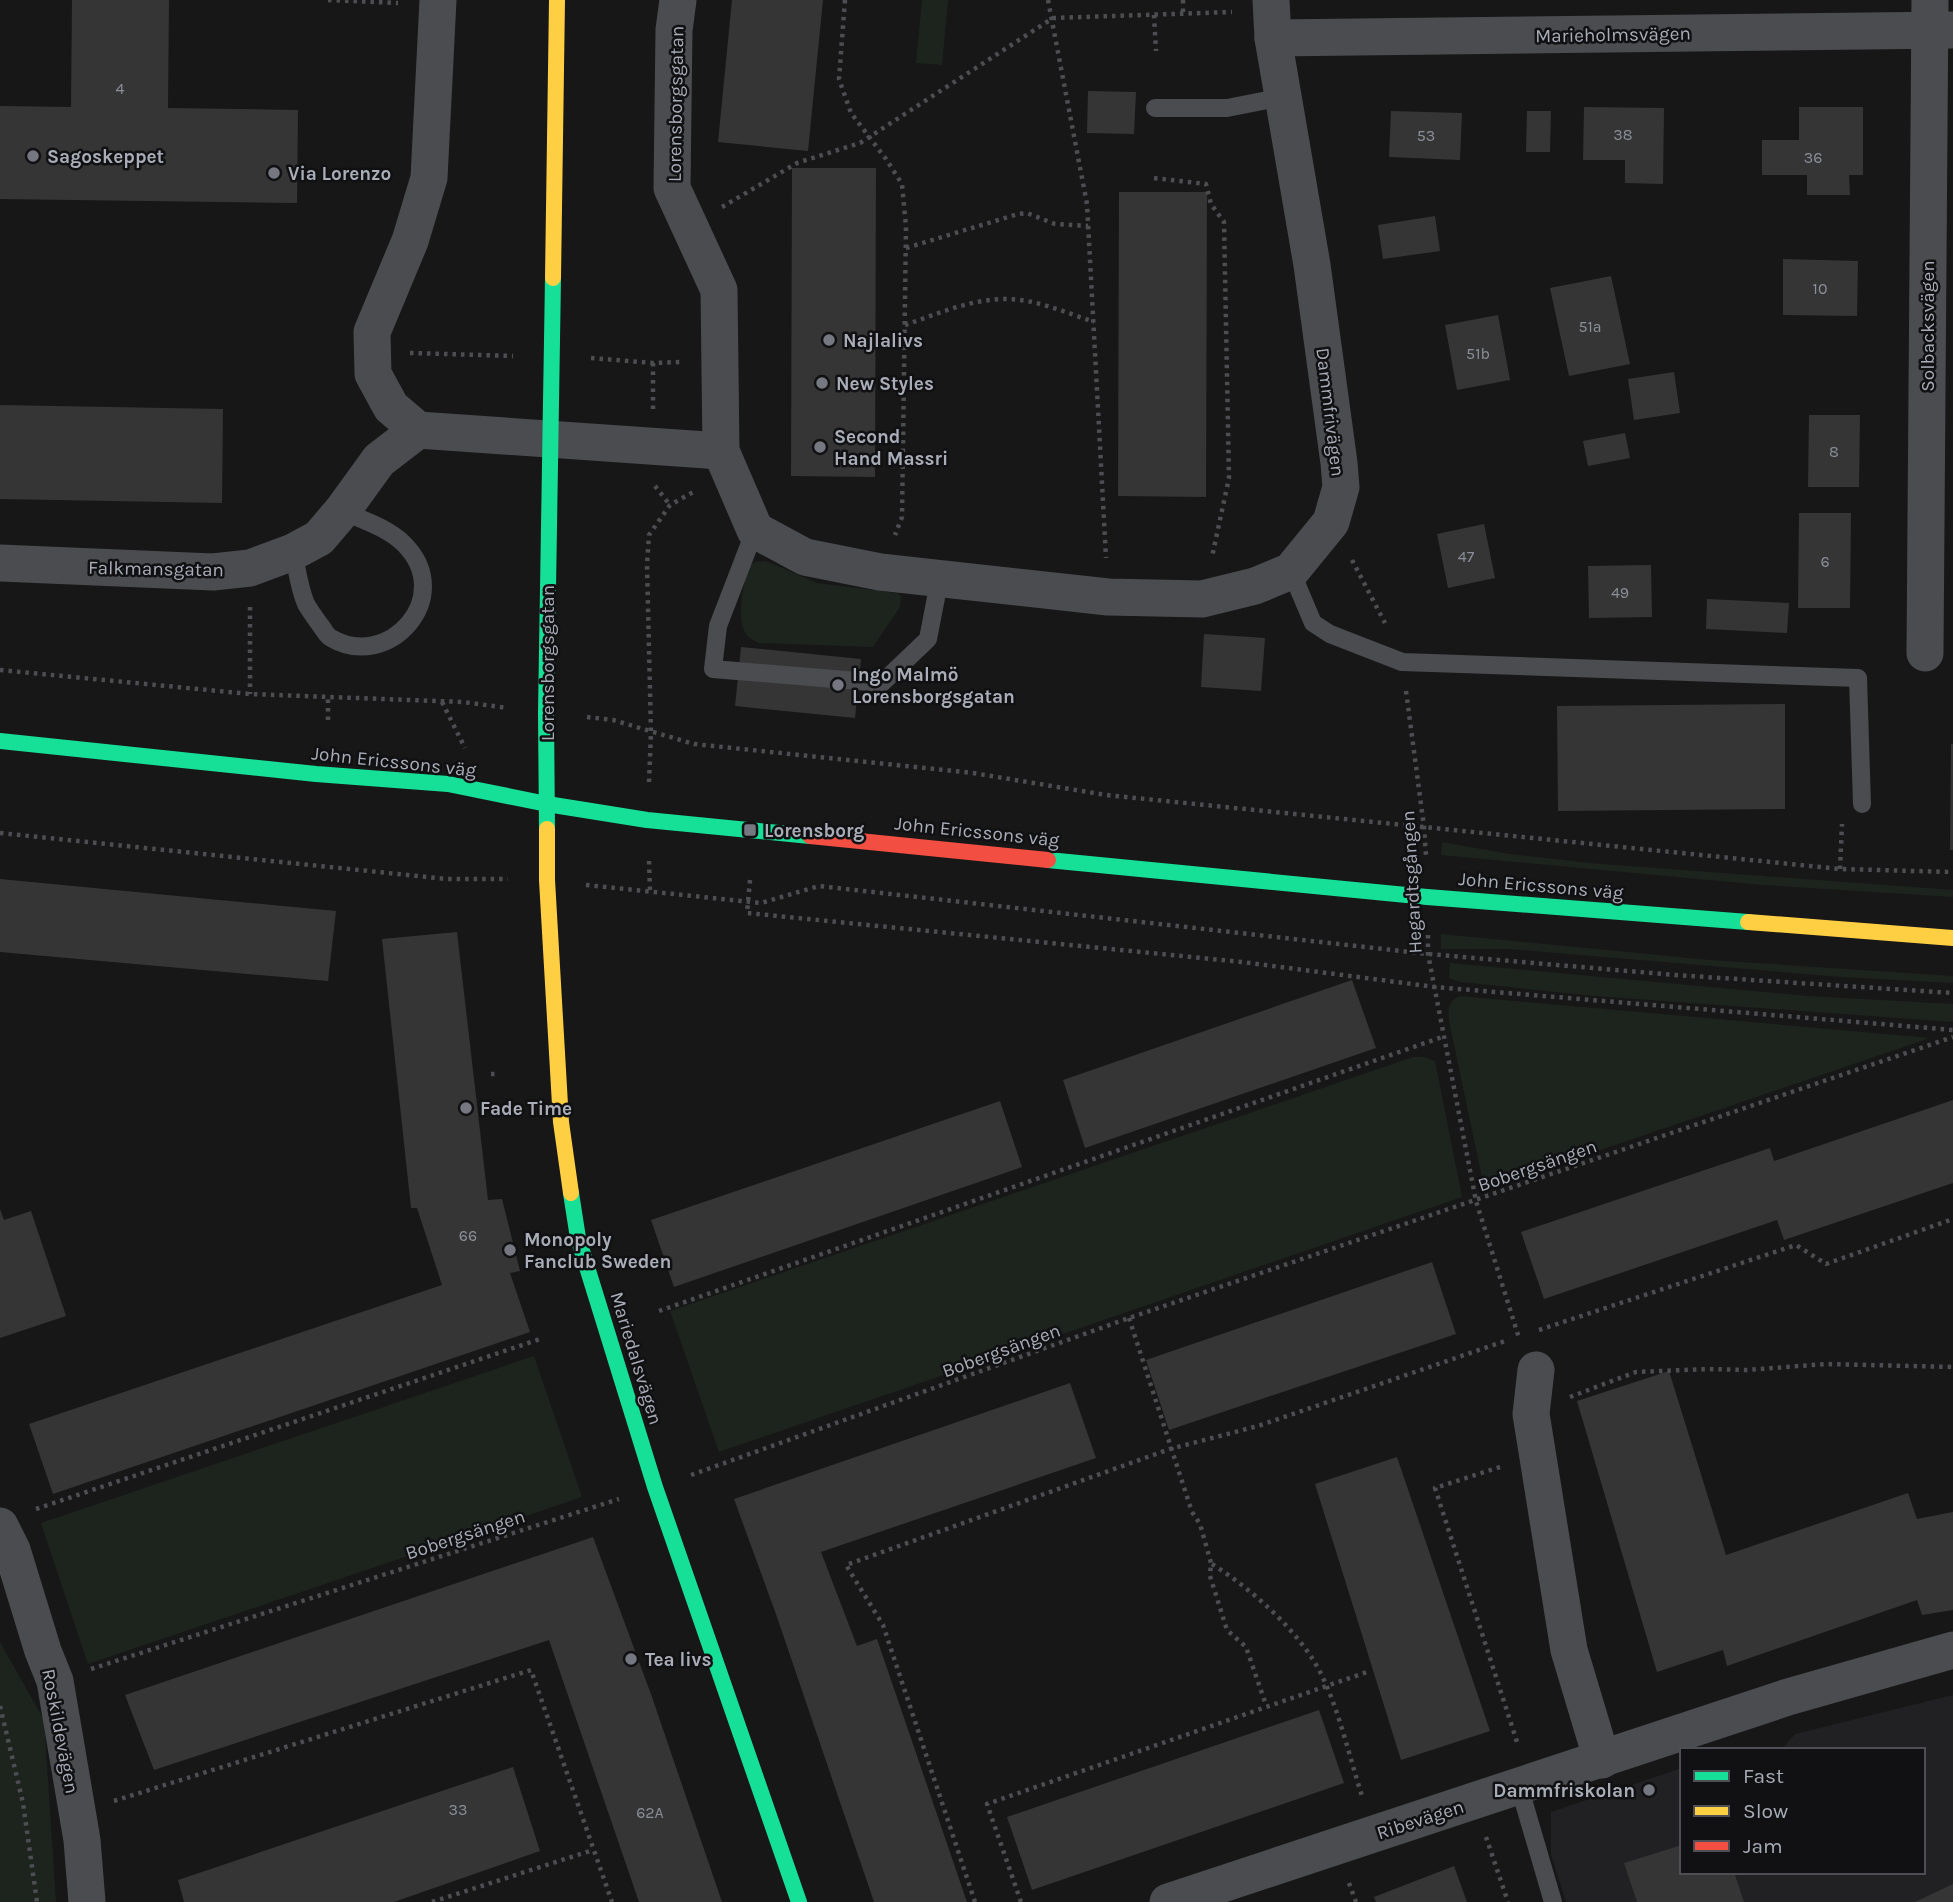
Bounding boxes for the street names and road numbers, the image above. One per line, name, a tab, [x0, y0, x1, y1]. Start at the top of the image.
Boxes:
street label: Marieholmsvägen	[1535, 23, 1691, 47]
street label: Lorensborgsgatan	[664, 26, 688, 182]
street label: Solbacksvägen	[1917, 260, 1939, 392]
street label: Dammfrivägen	[1311, 346, 1349, 478]
street label: Falkmansgatan	[88, 557, 224, 581]
street label: Lorensborgsgatan	[537, 585, 559, 741]
street label: John Ericssons väg	[310, 742, 478, 782]
street label: Hegardtsgången	[1397, 810, 1427, 954]
street label: John Ericssons väg	[893, 812, 1061, 852]
street label: John Ericssons väg	[1457, 868, 1625, 904]
street label: Bobergsängen	[1475, 1135, 1600, 1197]
street label: Mariedalsvägen	[605, 1289, 667, 1427]
street label: Bobergsängen	[939, 1319, 1064, 1383]
street label: Bobergsängen	[403, 1505, 528, 1565]
street label: Roskildevägen	[37, 1667, 83, 1795]
street label: Ribevägen	[1374, 1796, 1467, 1844]

